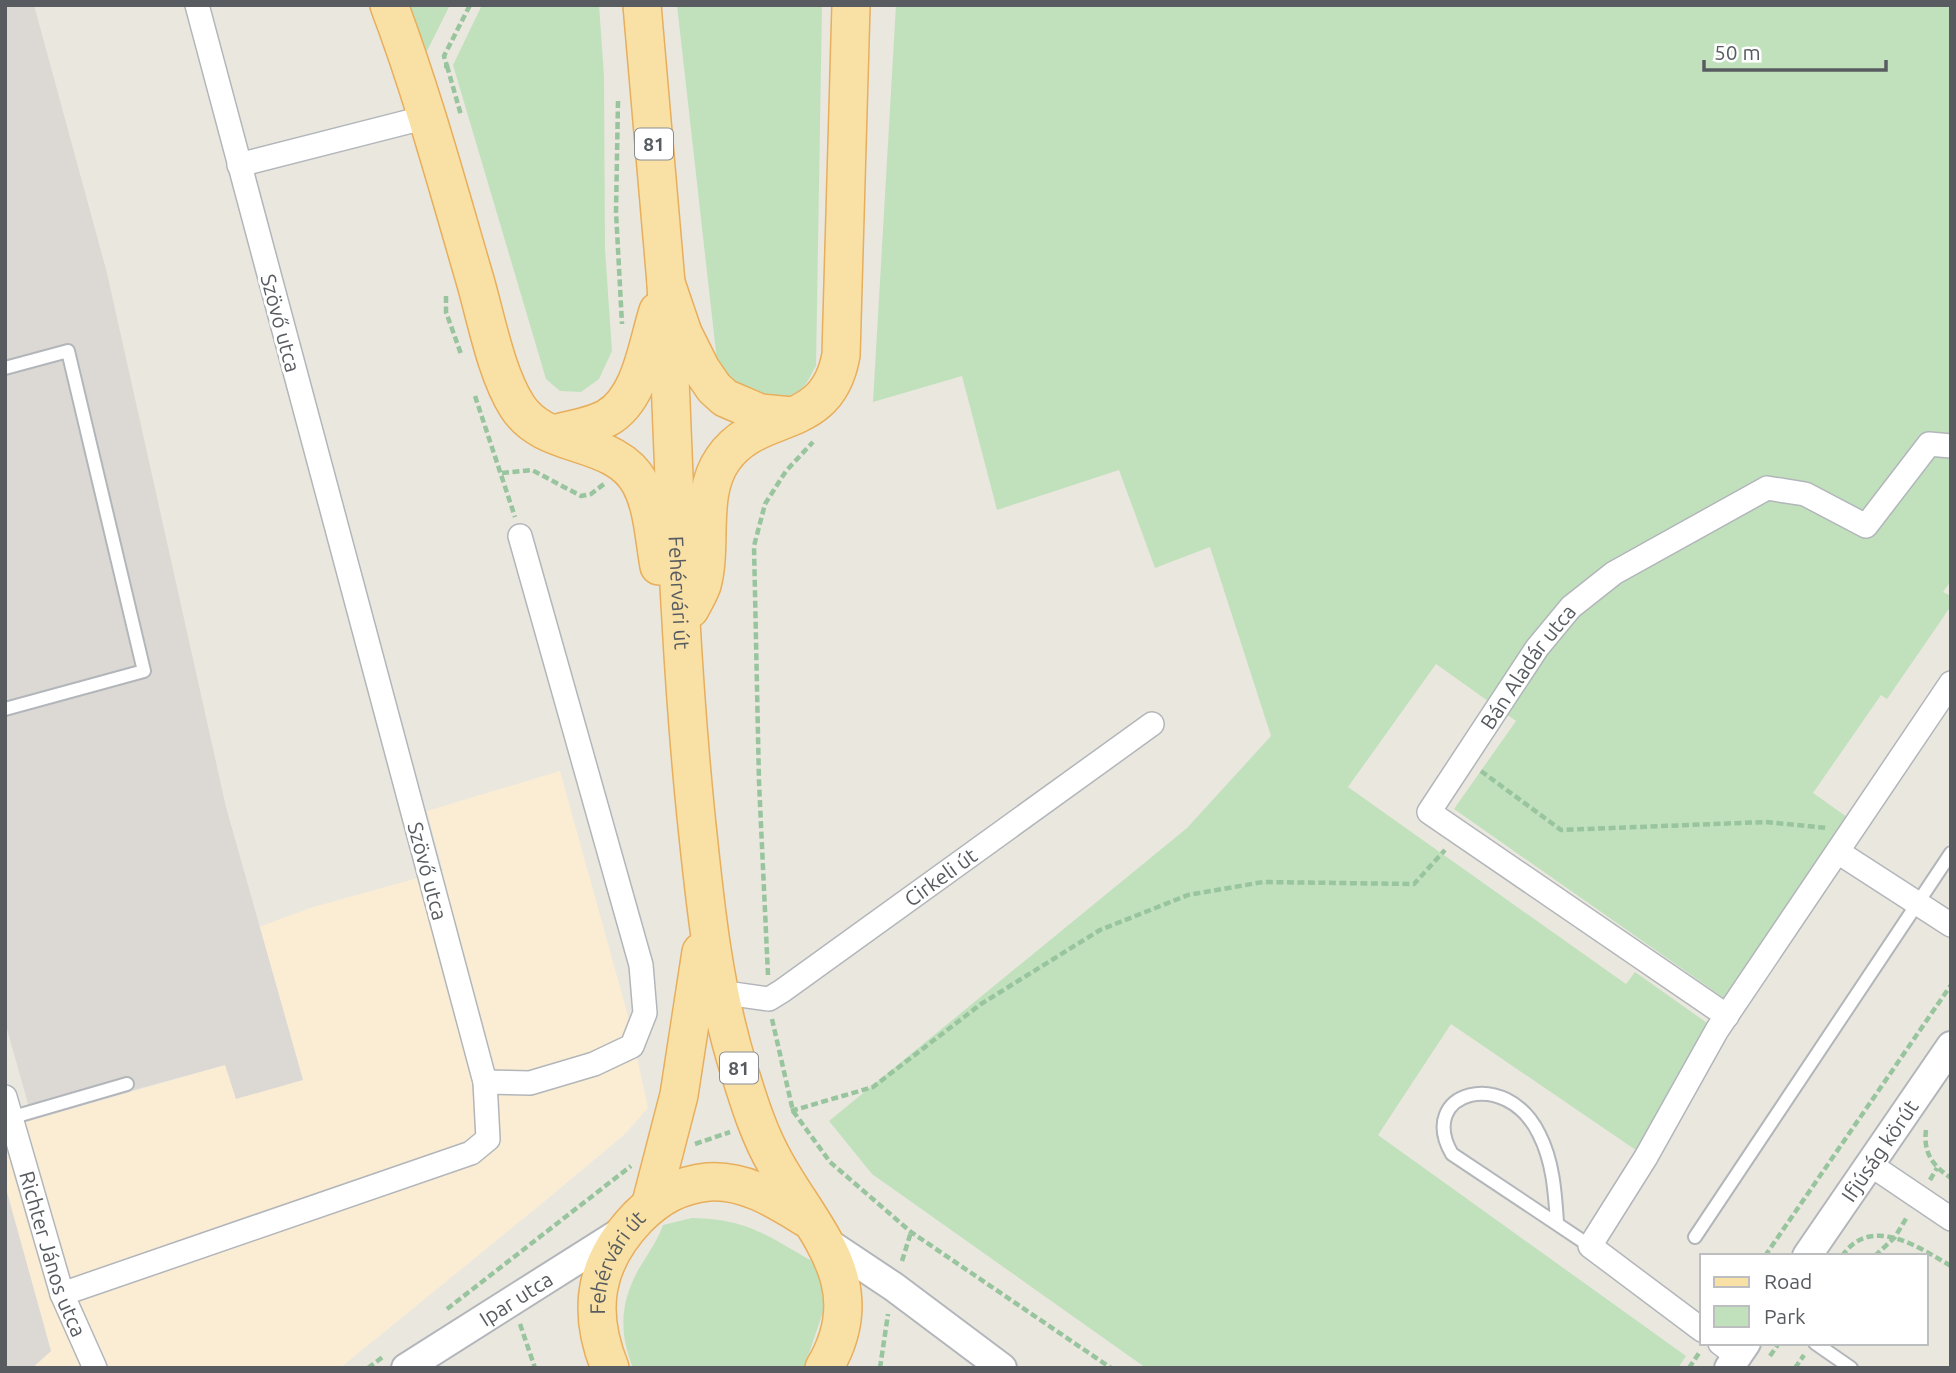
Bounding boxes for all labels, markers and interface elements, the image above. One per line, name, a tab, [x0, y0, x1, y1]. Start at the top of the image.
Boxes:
scale bar	[1704, 28, 1886, 72]
text: 50 m	[1714, 40, 1761, 64]
road number: 81	[635, 128, 673, 160]
street label: Szövő utca	[256, 271, 306, 375]
street label: Fehérvári út	[665, 535, 695, 650]
street label: Bán Aladár utca	[1475, 599, 1580, 733]
street label: Szövő utca	[403, 819, 453, 923]
street label: Cirkeli út	[899, 843, 981, 911]
road number: 81	[720, 1052, 758, 1084]
street label: Ifjúság körút	[1836, 1095, 1923, 1206]
street label: Richter János utca	[15, 1168, 91, 1340]
street label: Fehérvári út	[585, 1205, 650, 1315]
legend	[1700, 1254, 1928, 1345]
street label: Ipar utca	[475, 1266, 557, 1331]
text: Road	[1764, 1269, 1812, 1293]
text: Park	[1764, 1304, 1806, 1328]

